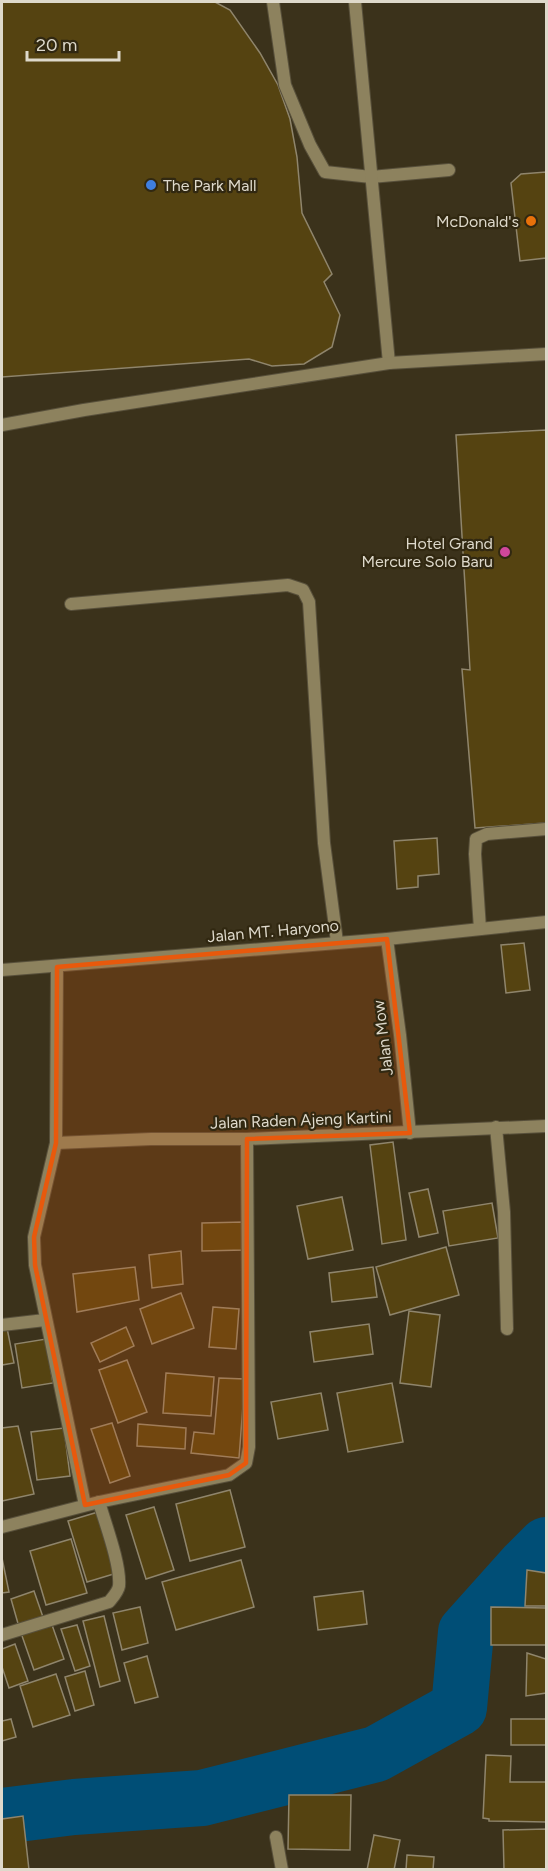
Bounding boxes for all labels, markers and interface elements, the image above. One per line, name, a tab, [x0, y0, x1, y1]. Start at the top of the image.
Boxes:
scale bar	[27, 24, 118, 62]
text: 20 m	[36, 34, 77, 56]
place label: The Park Mall	[163, 176, 257, 195]
marker: The Park Mall	[144, 178, 158, 192]
place label: McDonald's	[436, 212, 519, 231]
marker: McDonald's	[524, 214, 538, 228]
place label: Hotel Grand Mercure Solo Baru	[362, 534, 493, 571]
marker: Hotel Grand Mercure Solo Baru	[498, 545, 512, 559]
street label: Jalan MT. Haryono	[206, 916, 340, 946]
street label: Jalan Mow	[369, 999, 397, 1077]
street label: Jalan Raden Ajeng Kartini	[210, 1107, 392, 1133]

